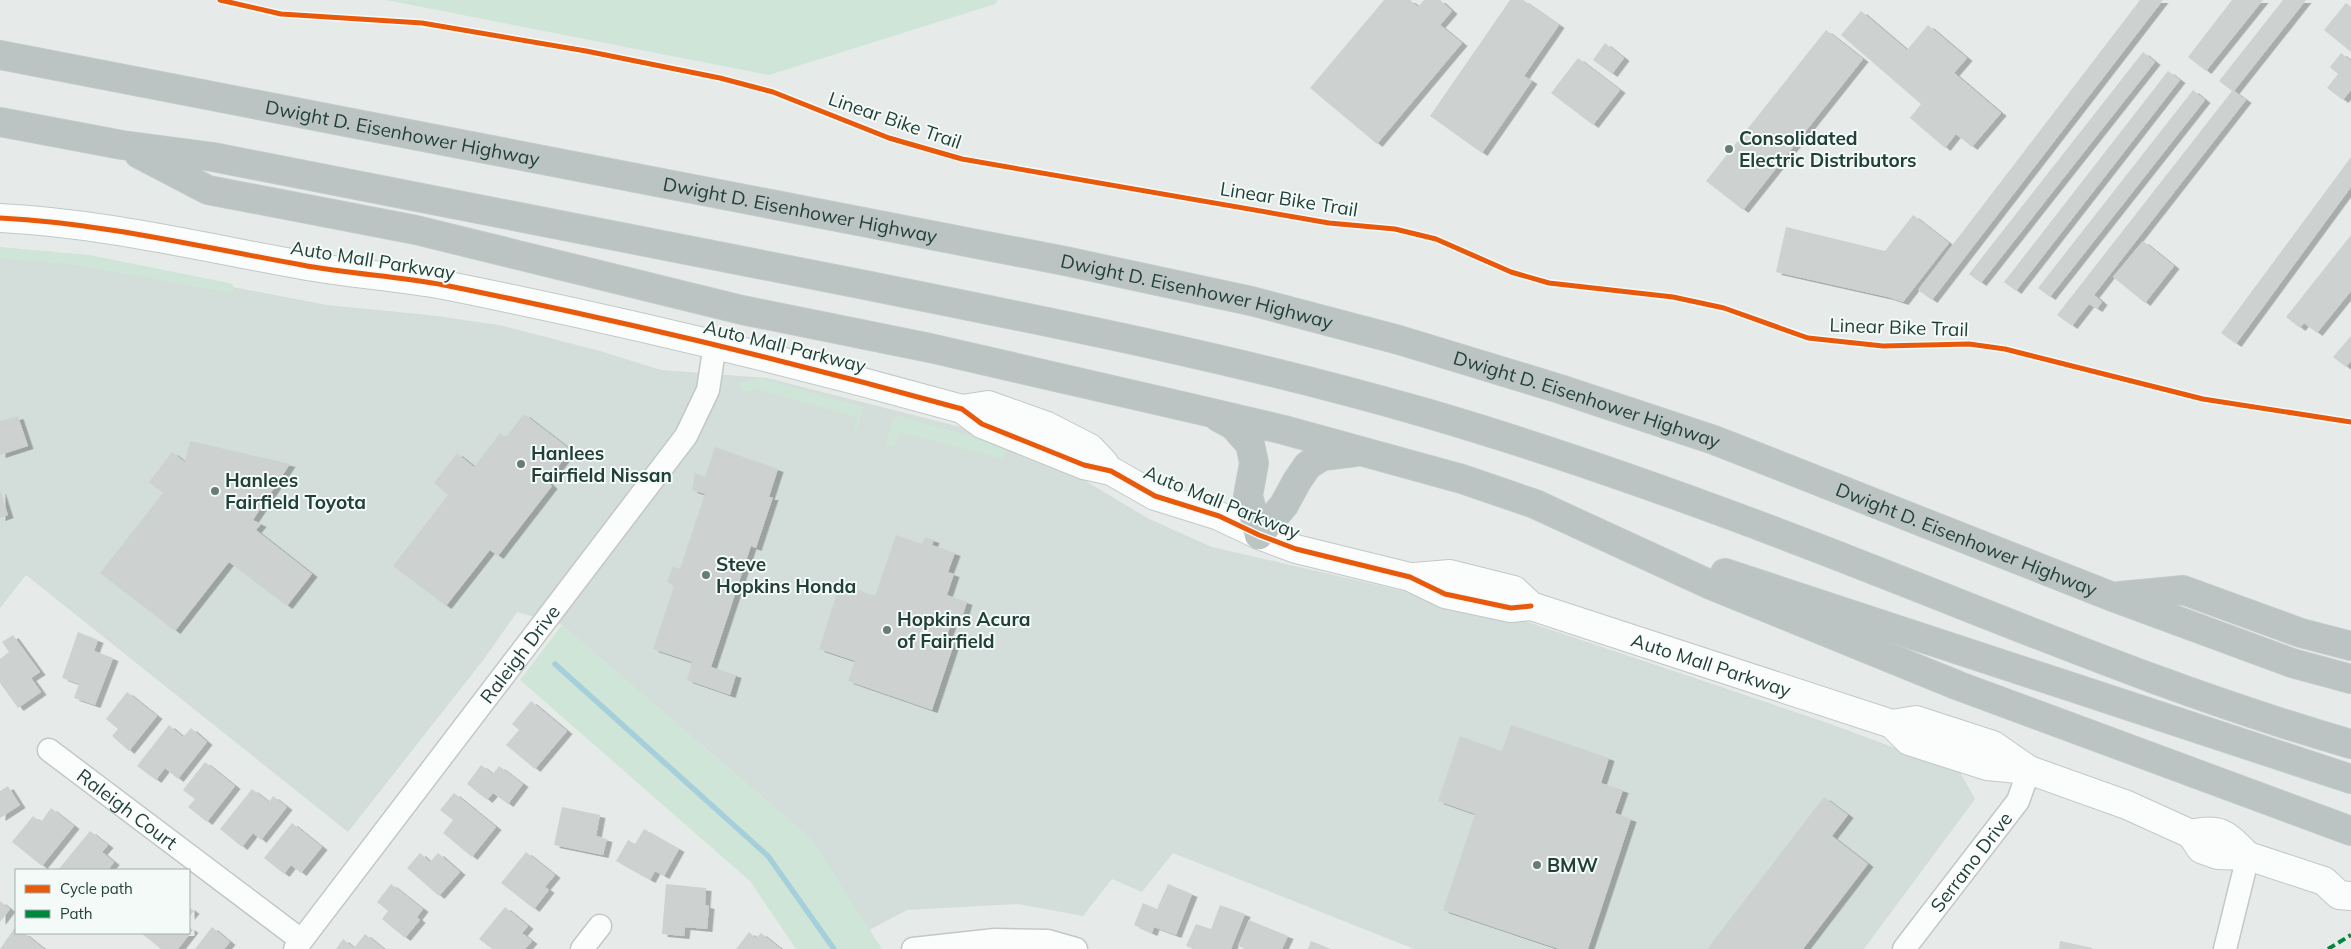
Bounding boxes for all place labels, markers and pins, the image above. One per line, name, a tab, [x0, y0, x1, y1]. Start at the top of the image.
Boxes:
place label: Consolidated Electric Distributors	[1739, 126, 1917, 172]
marker: Consolidated Electric Distributors	[1723, 143, 1735, 155]
place label: Hanlees Fairfield Nissan	[531, 441, 672, 487]
marker: Hanlees Fairfield Nissan	[515, 458, 527, 470]
place label: Hanlees Fairfield Toyota	[225, 468, 366, 514]
marker: Hanlees Fairfield Toyota	[209, 485, 221, 497]
place label: Steve Hopkins Honda	[716, 552, 856, 598]
marker: Steve Hopkins Honda	[700, 569, 712, 581]
place label: Hopkins Acura of Fairfield	[897, 607, 1031, 653]
marker: Hopkins Acura of Fairfield	[881, 624, 893, 636]
place label: BMW	[1547, 853, 1598, 877]
marker: BMW	[1531, 859, 1543, 871]

